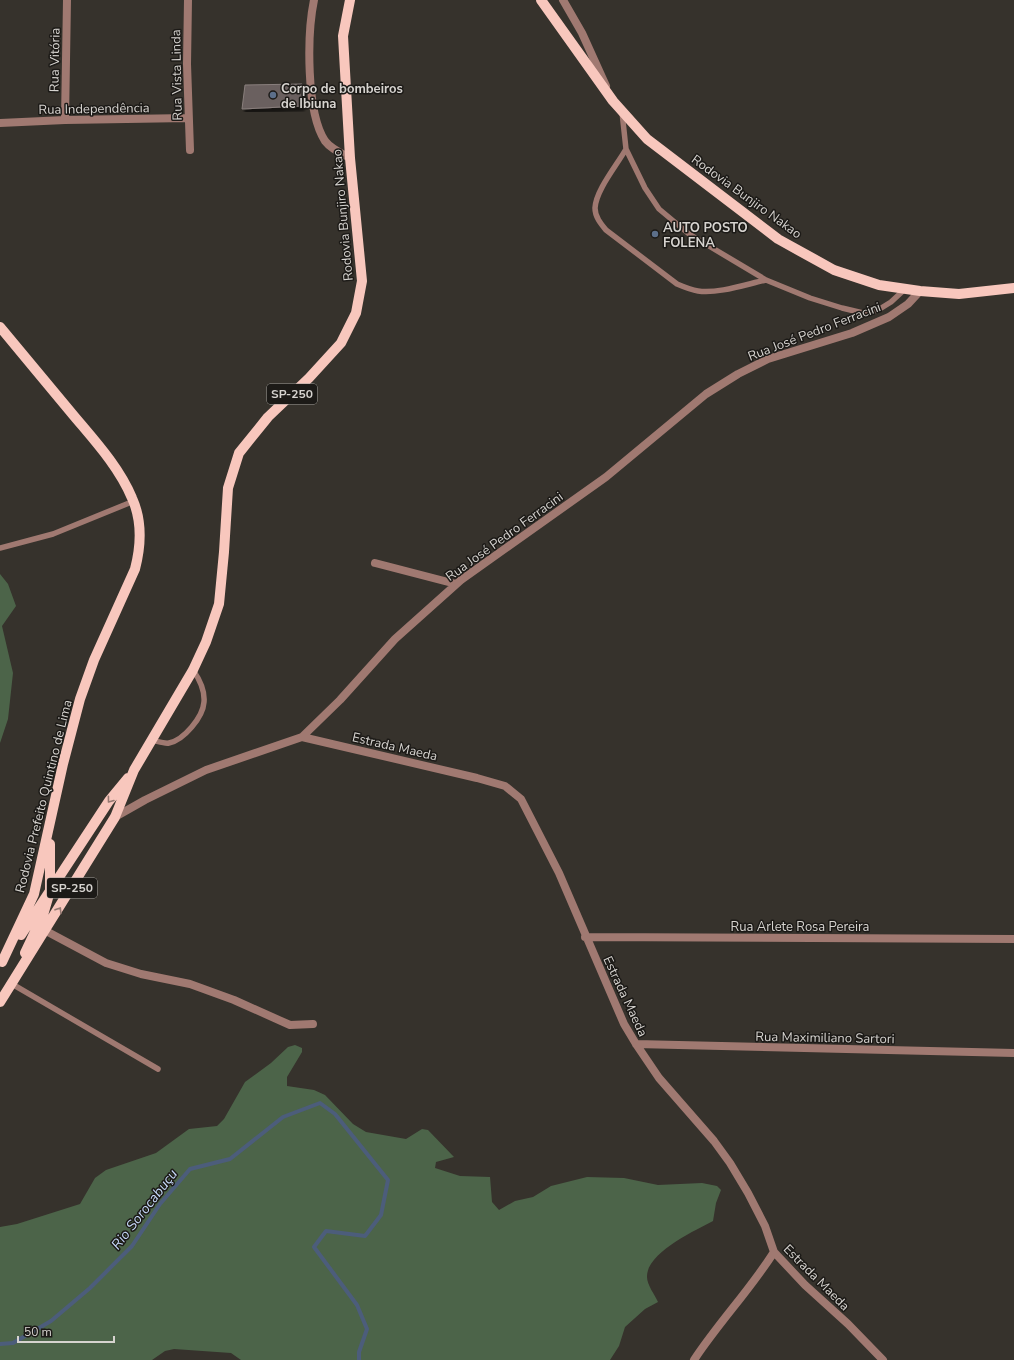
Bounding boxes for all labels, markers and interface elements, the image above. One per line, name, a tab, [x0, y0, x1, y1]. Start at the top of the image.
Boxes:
street label: Rua Vitória	[45, 28, 65, 92]
street label: Rua Vista Linda	[167, 29, 187, 121]
place label: Corpo de bombeiros de Ibiuna	[281, 80, 403, 113]
marker: Corpo de bombeiros de Ibiuna	[268, 90, 278, 100]
street label: Rua Independência	[38, 99, 150, 119]
street label: Rodovia Bunjiro Nakao	[328, 148, 358, 282]
street label: Rodovia Bunjiro Nakao	[688, 151, 805, 243]
place label: AUTO POSTO FOLENA	[663, 219, 748, 252]
marker: AUTO POSTO FOLENA	[650, 229, 660, 239]
street label: Rua José Pedro Ferracini	[745, 298, 883, 366]
road number: SP-250	[267, 384, 317, 404]
street label: Rua José Pedro Ferracini	[442, 488, 567, 586]
street label: Rodovia Prefeito Quintino de Lima	[11, 698, 77, 895]
street label: Estrada Maeda	[350, 728, 439, 766]
one-way arrow	[108, 796, 115, 803]
road number: SP-250	[47, 878, 97, 898]
one-way arrow	[54, 907, 61, 914]
street label: Rua Arlete Rosa Pereira	[731, 918, 869, 936]
street label: Estrada Maeda	[599, 953, 652, 1040]
street label: Rua Maximiliano Sartori	[755, 1028, 895, 1048]
water label: Rio Sorocabuçu	[107, 1165, 182, 1253]
street label: Estrada Maeda	[779, 1241, 853, 1315]
scale bar	[18, 1318, 114, 1344]
text: 50 m	[24, 1324, 52, 1340]

